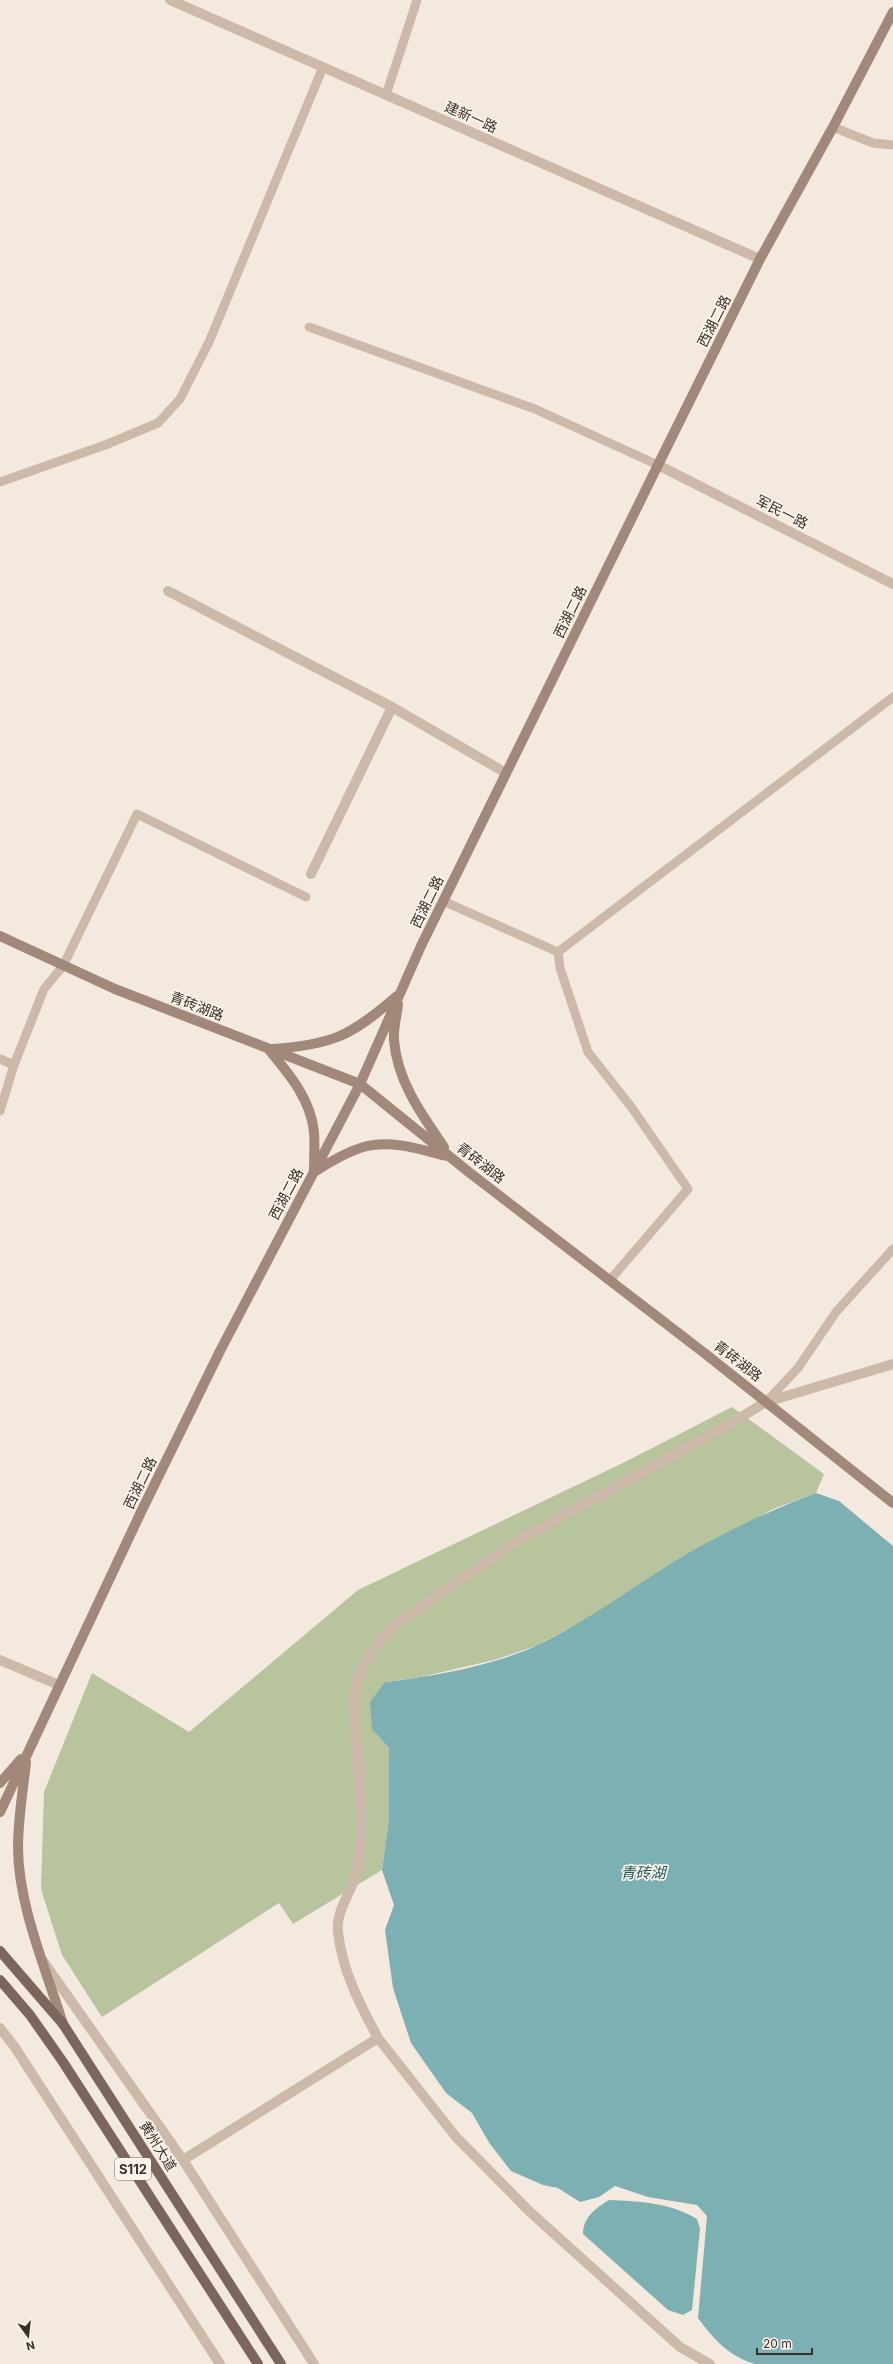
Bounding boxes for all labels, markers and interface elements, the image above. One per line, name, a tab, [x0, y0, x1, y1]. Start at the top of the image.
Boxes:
street label: 建新一路	[442, 97, 500, 136]
street label: 西湖二路	[693, 292, 734, 350]
street label: 军民一路	[753, 491, 811, 532]
street label: 西湖二路	[550, 583, 589, 641]
street label: 西湖二路	[407, 873, 446, 931]
street label: 青砖湖路	[168, 988, 226, 1024]
street label: 青砖湖路	[454, 1139, 509, 1187]
street label: 西湖二路	[265, 1165, 306, 1222]
street label: 青砖湖路	[711, 1337, 766, 1385]
street label: 西湖二路	[120, 1454, 159, 1512]
water label: 青砖湖	[620, 1863, 667, 1882]
street label: 黄州大道	[136, 2117, 180, 2174]
road number: S112	[115, 2158, 151, 2180]
north arrow	[8, 2316, 48, 2356]
scale bar	[757, 2330, 812, 2356]
text: 20 m	[763, 2336, 792, 2351]
text: N	[25, 2338, 36, 2354]

